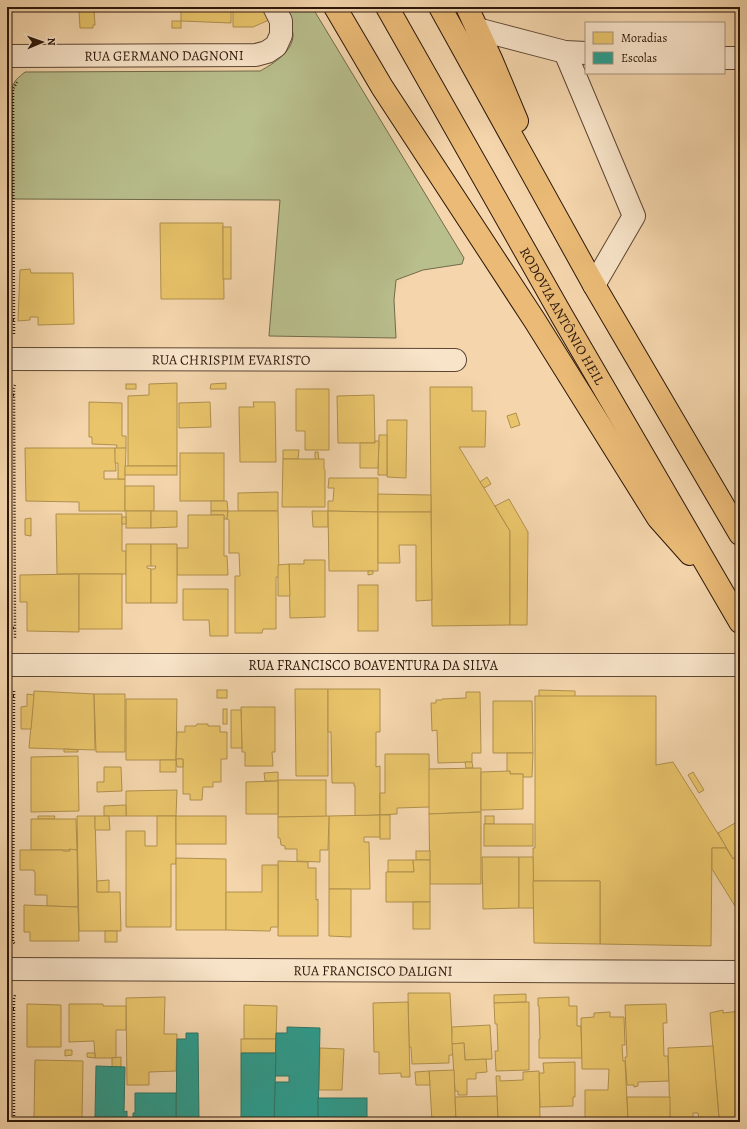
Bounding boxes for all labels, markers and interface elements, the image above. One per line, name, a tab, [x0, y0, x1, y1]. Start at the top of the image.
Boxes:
north arrow	[22, 22, 62, 62]
legend	[585, 22, 725, 74]
text: Moradias	[621, 30, 667, 46]
text: N	[44, 37, 59, 46]
street label: RUA GERMANO DAGNONI	[84, 46, 244, 65]
text: Escolas	[621, 50, 657, 66]
street label: RODOVIA ANTÔNIO HEIL	[515, 244, 610, 389]
street label: RUA CHRISPIM EVARISTO	[151, 350, 311, 369]
street label: RUA FRANCISCO BOAVENTURA DA SILVA	[248, 656, 499, 675]
street label: RUA FRANCISCO DALIGNI	[293, 961, 453, 980]

